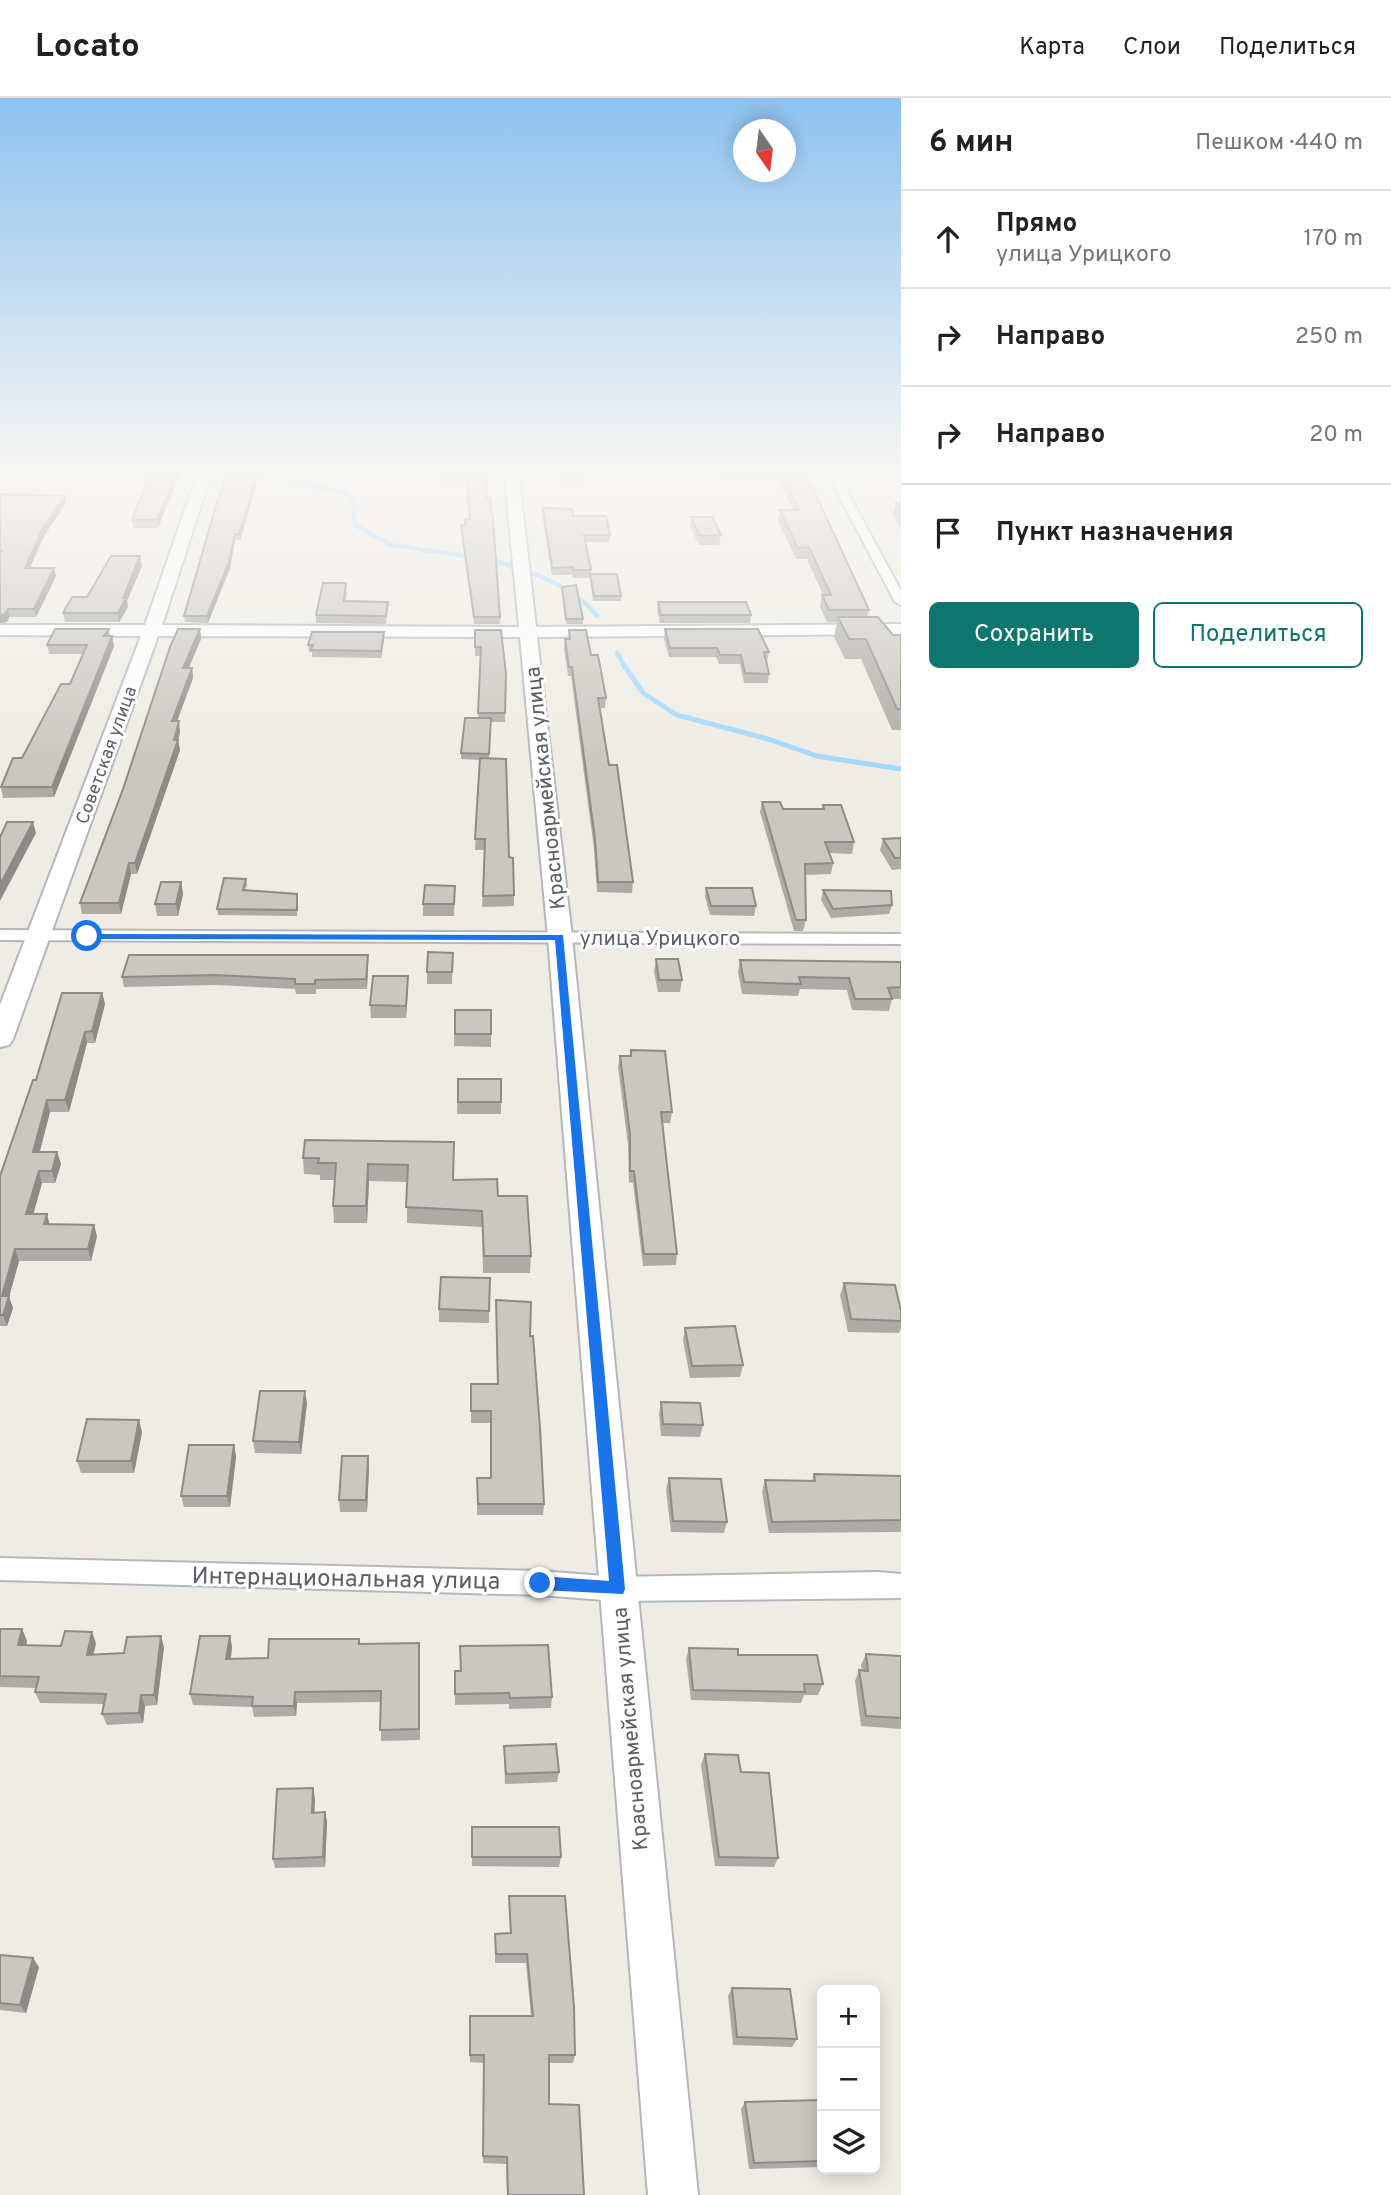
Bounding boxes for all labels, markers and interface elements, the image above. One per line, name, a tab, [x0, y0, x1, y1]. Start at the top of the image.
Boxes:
text: Locato	[35, 27, 140, 69]
text: Карта	[1019, 33, 1085, 63]
text: Слои	[1123, 33, 1181, 63]
text: Поделиться	[1219, 33, 1356, 63]
north arrow	[733, 119, 796, 182]
text: 6 мин	[929, 125, 1013, 162]
text: Пешком · 440 m	[1195, 129, 1363, 158]
text: Прямо	[996, 208, 1077, 241]
icon: ahead	[929, 220, 967, 258]
text: 170 m	[1304, 225, 1363, 254]
text: улица Урицкого	[996, 241, 1172, 270]
icon: right	[929, 318, 967, 356]
text: Направо	[996, 321, 1105, 354]
text: 250 m	[1295, 323, 1363, 352]
icon: right	[929, 416, 967, 454]
text: Направо	[996, 419, 1105, 452]
text: 20 m	[1309, 421, 1363, 450]
icon: arrive	[929, 514, 967, 552]
text: Пункт назначения	[996, 517, 1234, 550]
button: Сохранить	[929, 602, 1139, 668]
button: Поделиться	[1153, 602, 1363, 668]
street label: Красноармейская улица	[520, 665, 573, 911]
street label: Советская улица	[72, 683, 143, 828]
route start	[71, 920, 102, 951]
street label: улица Урицкого	[580, 926, 740, 953]
street label: Интернациональная улица	[191, 1562, 501, 1598]
route end	[524, 1567, 555, 1598]
street label: Красноармейская улица	[607, 1606, 656, 1852]
map controls	[817, 1985, 880, 2174]
button: +	[817, 1985, 880, 2048]
button: −	[817, 2048, 880, 2111]
button: layers	[817, 2111, 880, 2174]

